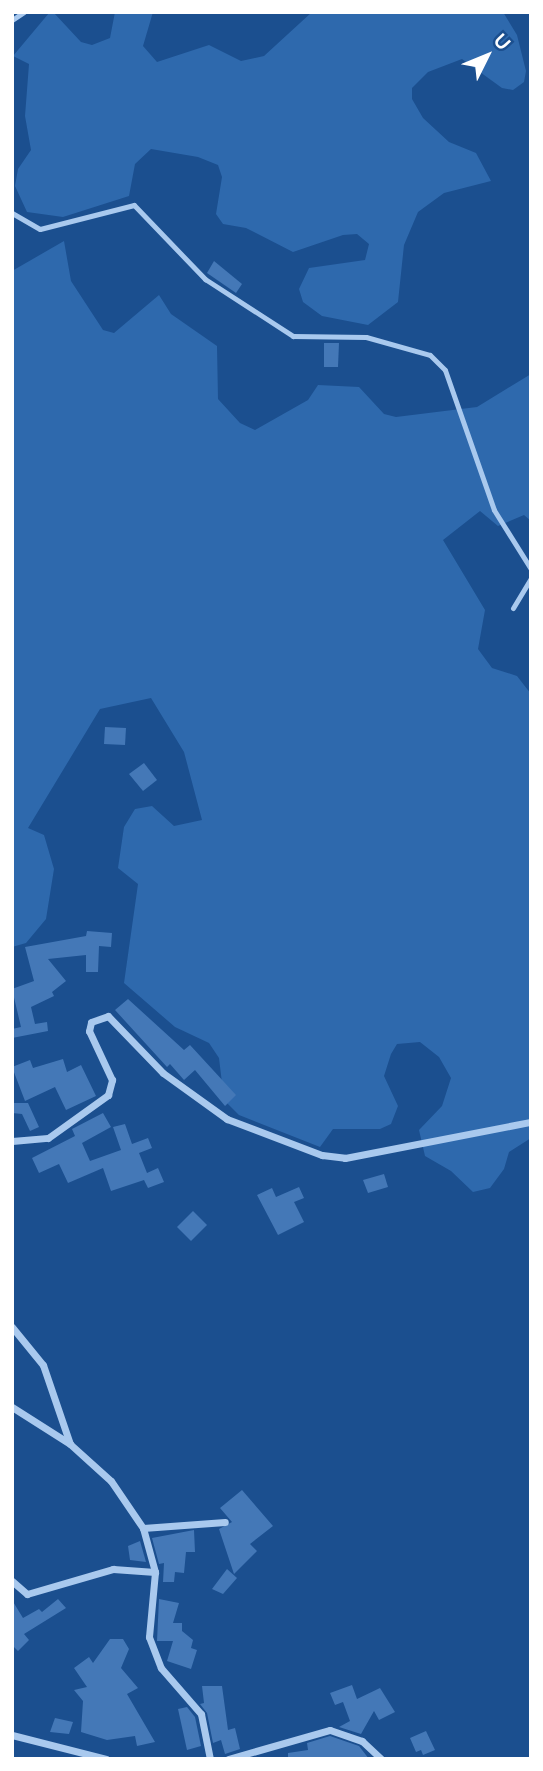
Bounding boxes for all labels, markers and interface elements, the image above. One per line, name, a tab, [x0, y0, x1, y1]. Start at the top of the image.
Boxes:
north arrow	[452, 21, 522, 91]
text: U	[489, 29, 515, 54]

